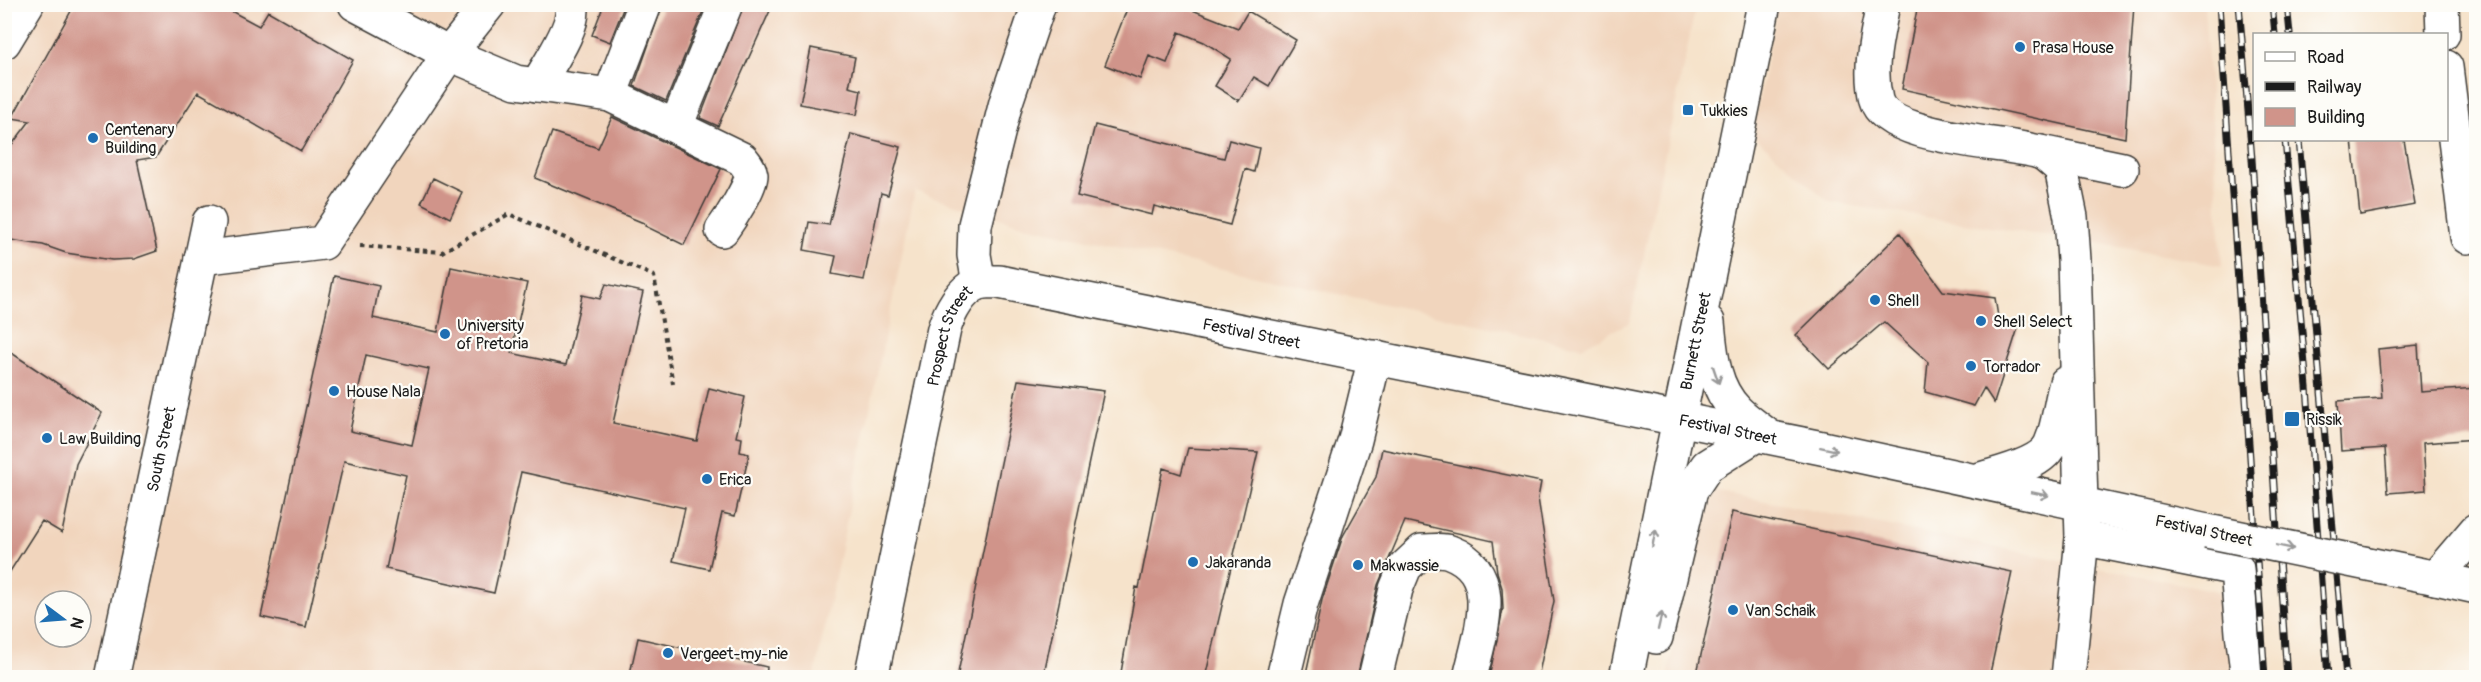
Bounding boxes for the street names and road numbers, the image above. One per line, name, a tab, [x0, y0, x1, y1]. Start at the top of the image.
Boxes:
street label: Prospect Street	[923, 281, 977, 388]
street label: Burnett Street	[1676, 290, 1716, 392]
street label: Festival Street	[1201, 314, 1303, 354]
street label: South Street	[143, 404, 181, 494]
street label: Festival Street	[1677, 410, 1779, 450]
street label: Festival Street	[2153, 511, 2255, 551]

